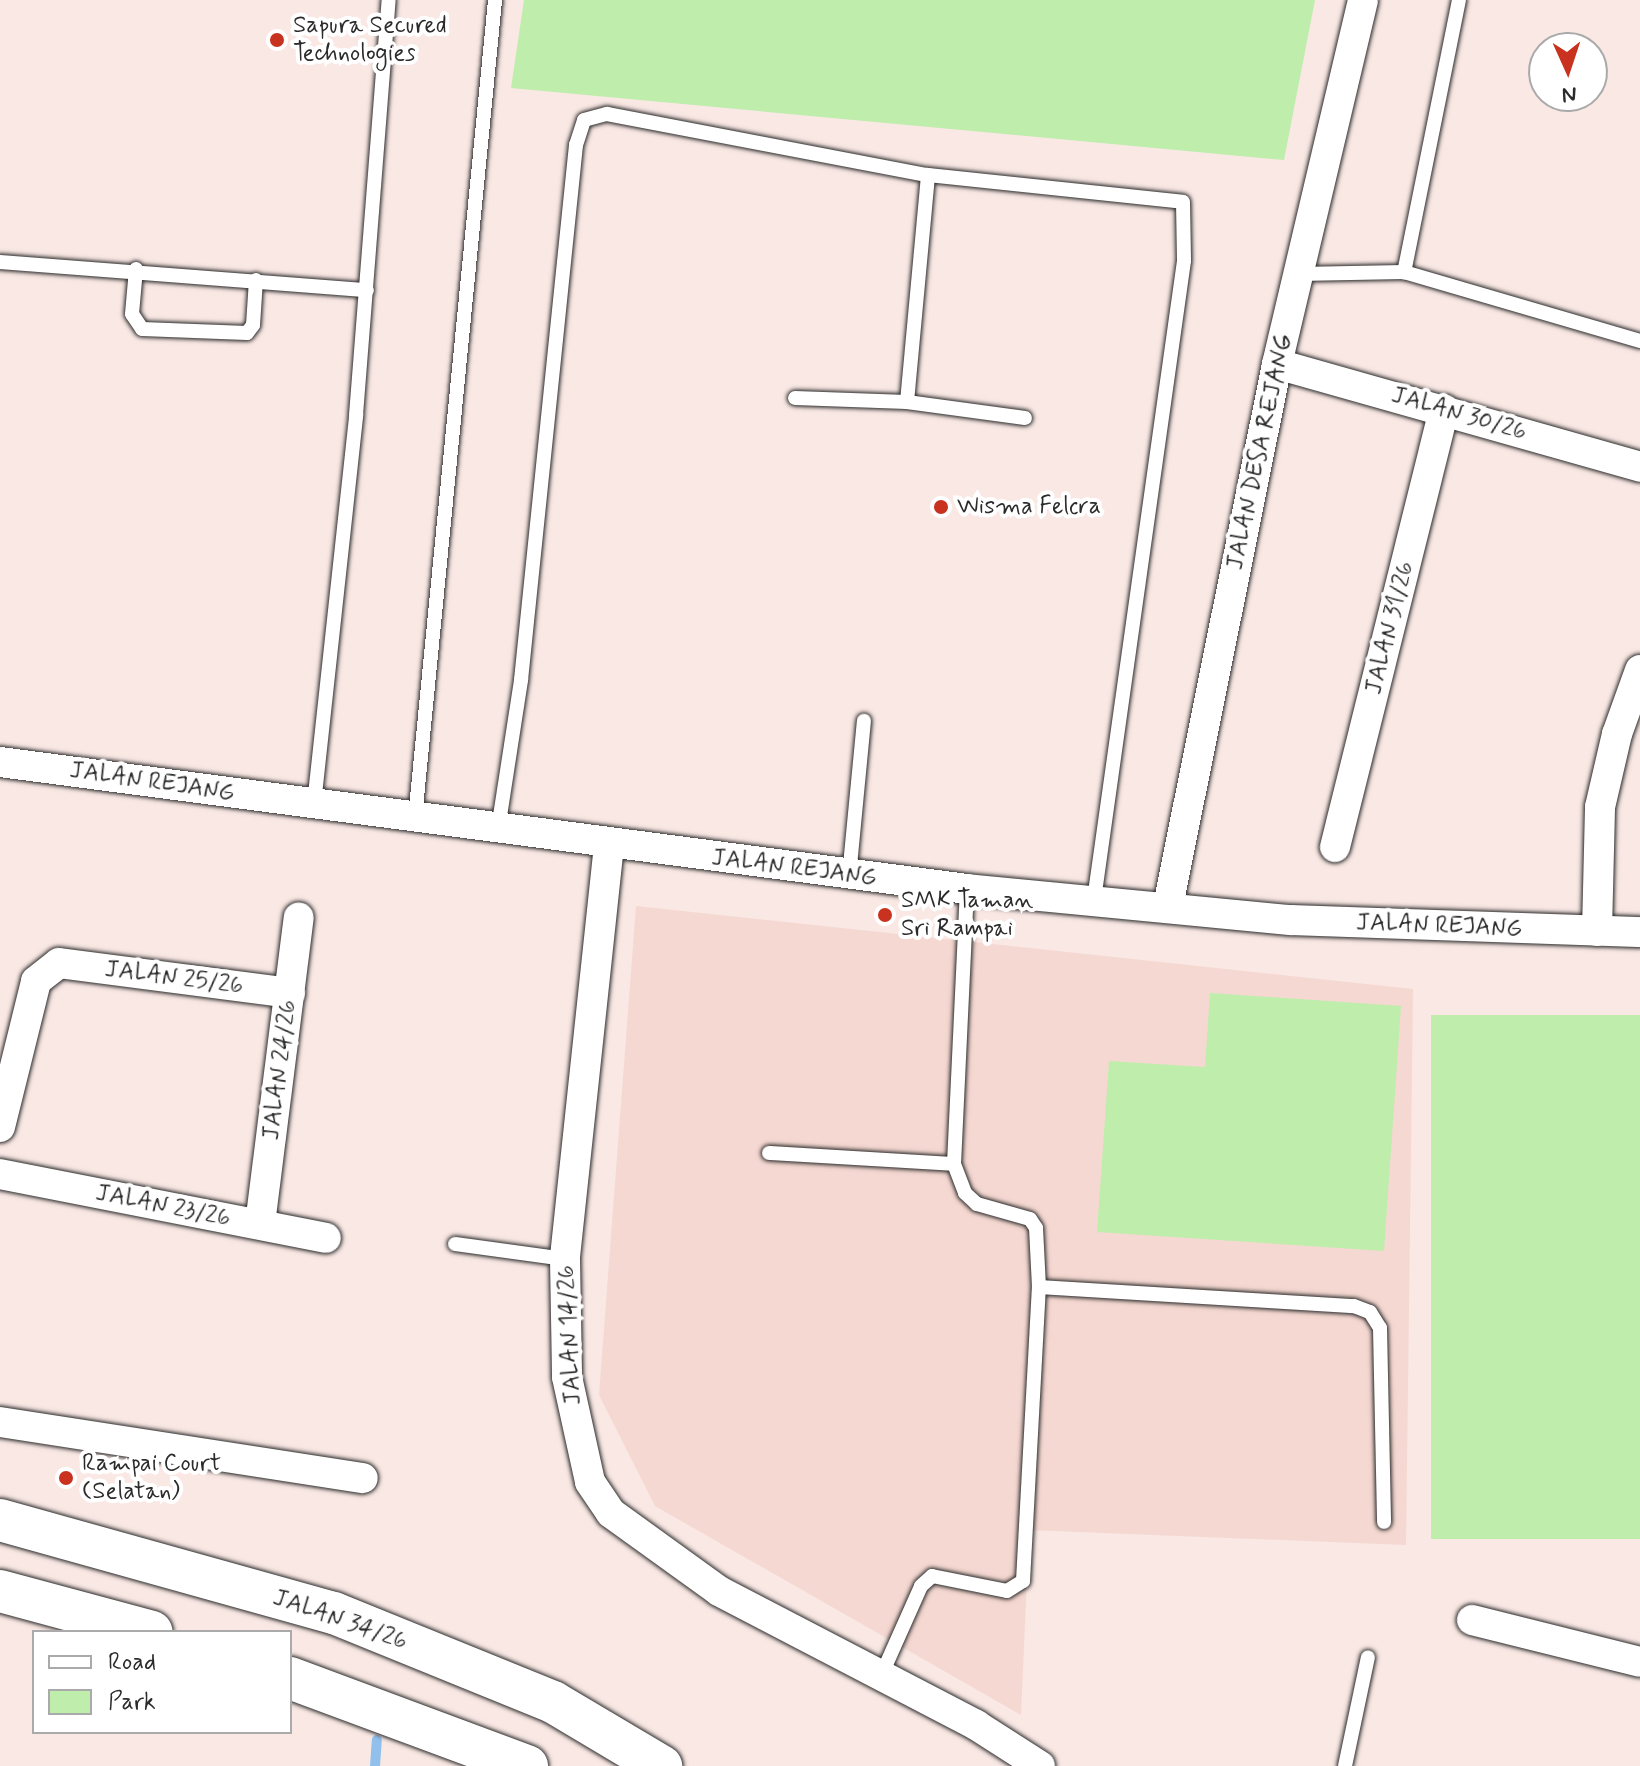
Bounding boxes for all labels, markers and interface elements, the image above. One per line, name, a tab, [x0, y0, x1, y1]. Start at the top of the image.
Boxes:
place label: Sapura Secured Technologies	[293, 12, 447, 68]
marker: Sapura Secured Technologies	[268, 31, 286, 49]
north arrow	[1528, 32, 1608, 112]
text: N	[1561, 80, 1577, 108]
street label: JALAN DESA REJANG	[1222, 336, 1298, 568]
street label: JALAN 30/26	[1388, 381, 1530, 447]
place label: Wisma Felcra	[957, 493, 1100, 521]
marker: Wisma Felcra	[932, 498, 950, 516]
street label: JALAN 31/26	[1360, 559, 1420, 697]
street label: JALAN REJANG	[68, 756, 236, 808]
street label: JALAN REJANG	[710, 844, 878, 892]
place label: SMK Taman Sri Rampai	[901, 887, 1033, 943]
marker: SMK Taman Sri Rampai	[876, 906, 894, 924]
street label: JALAN REJANG	[1356, 909, 1522, 943]
street label: JALAN 25/26	[103, 955, 245, 1001]
street label: JALAN 24/26	[257, 998, 303, 1142]
street label: JALAN 23/26	[93, 1179, 233, 1233]
street label: JALAN 14/26	[552, 1264, 588, 1406]
place label: Rampai Court (Selatan)	[82, 1450, 221, 1506]
marker: Rampai Court (Selatan)	[57, 1469, 75, 1487]
street label: JALAN 34/26	[269, 1584, 411, 1656]
legend	[32, 1630, 292, 1734]
text: Road	[108, 1647, 156, 1678]
text: Park	[108, 1687, 156, 1718]

